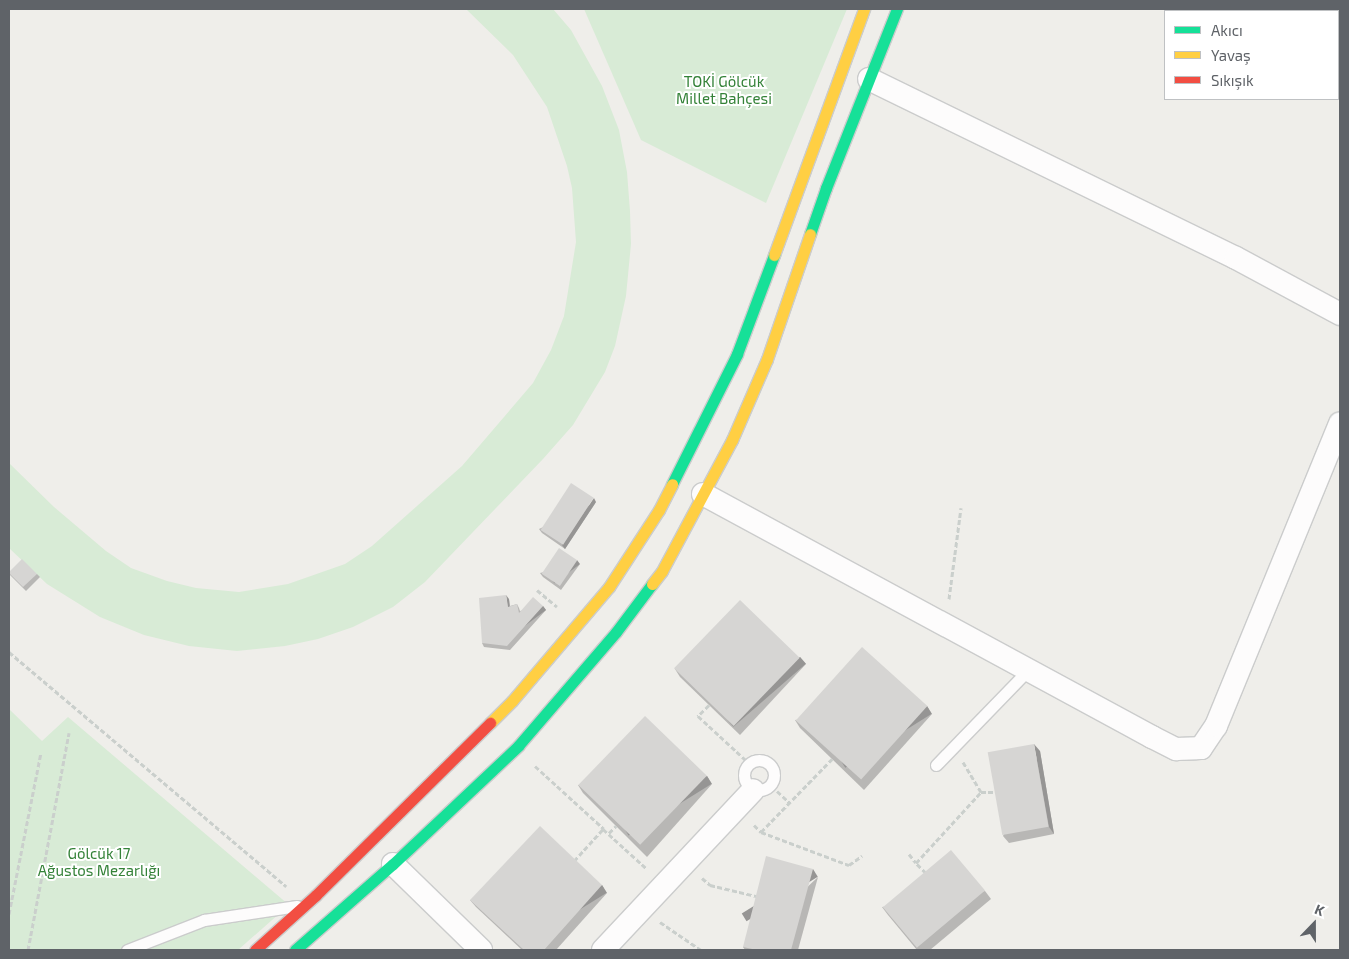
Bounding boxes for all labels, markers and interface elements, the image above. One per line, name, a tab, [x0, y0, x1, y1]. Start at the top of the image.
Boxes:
legend	[1164, 10, 1339, 100]
text: Akıcı	[1211, 21, 1243, 39]
text: Yavaş	[1211, 46, 1251, 64]
text: Sıkışık	[1211, 71, 1254, 89]
park label: TOKİ Gölcük Millet Bahçesi	[676, 72, 772, 107]
park label: Gölcük 17 Ağustos Mezarlığı	[38, 844, 160, 879]
north arrow	[1289, 899, 1339, 949]
text: K	[1312, 900, 1327, 919]

